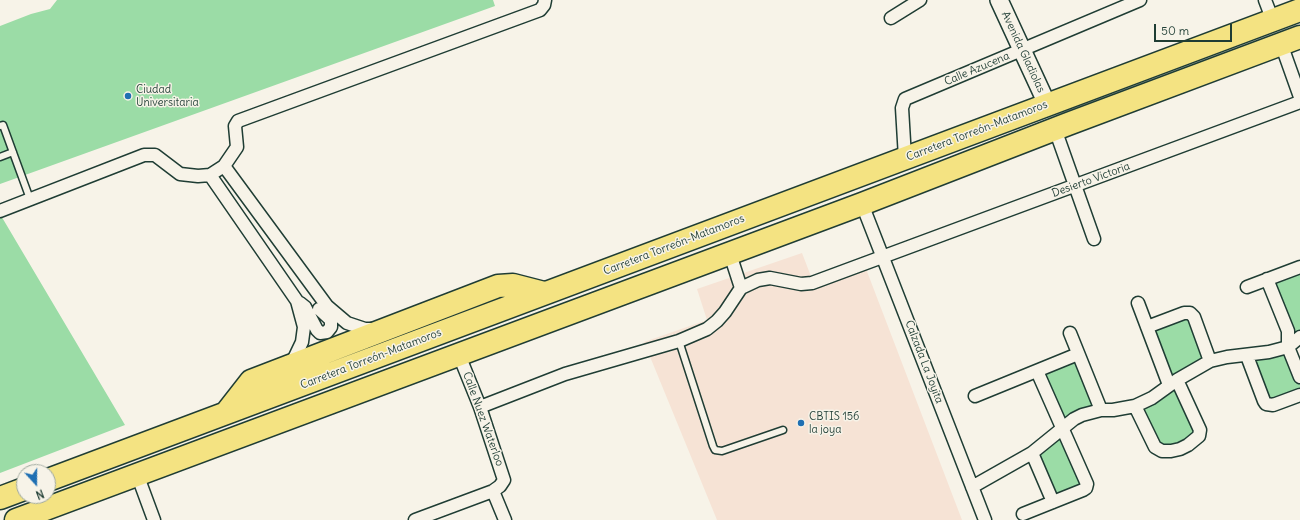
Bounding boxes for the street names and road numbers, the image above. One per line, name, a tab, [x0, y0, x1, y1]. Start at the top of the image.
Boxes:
street label: Avenida Gladiolas	[998, 9, 1048, 95]
street label: Calle Azucena	[942, 49, 1012, 89]
street label: Carretera Torreón-Matamoros	[904, 98, 1050, 164]
street label: Desierto Victoria	[1050, 160, 1132, 200]
street label: Carretera Torreón-Matamoros	[601, 212, 747, 278]
street label: Calzada La Joyita	[902, 319, 946, 405]
street label: Carretera Torreón-Matamoros	[298, 326, 444, 392]
street label: Calle Nuez Waterloo	[460, 370, 506, 468]

